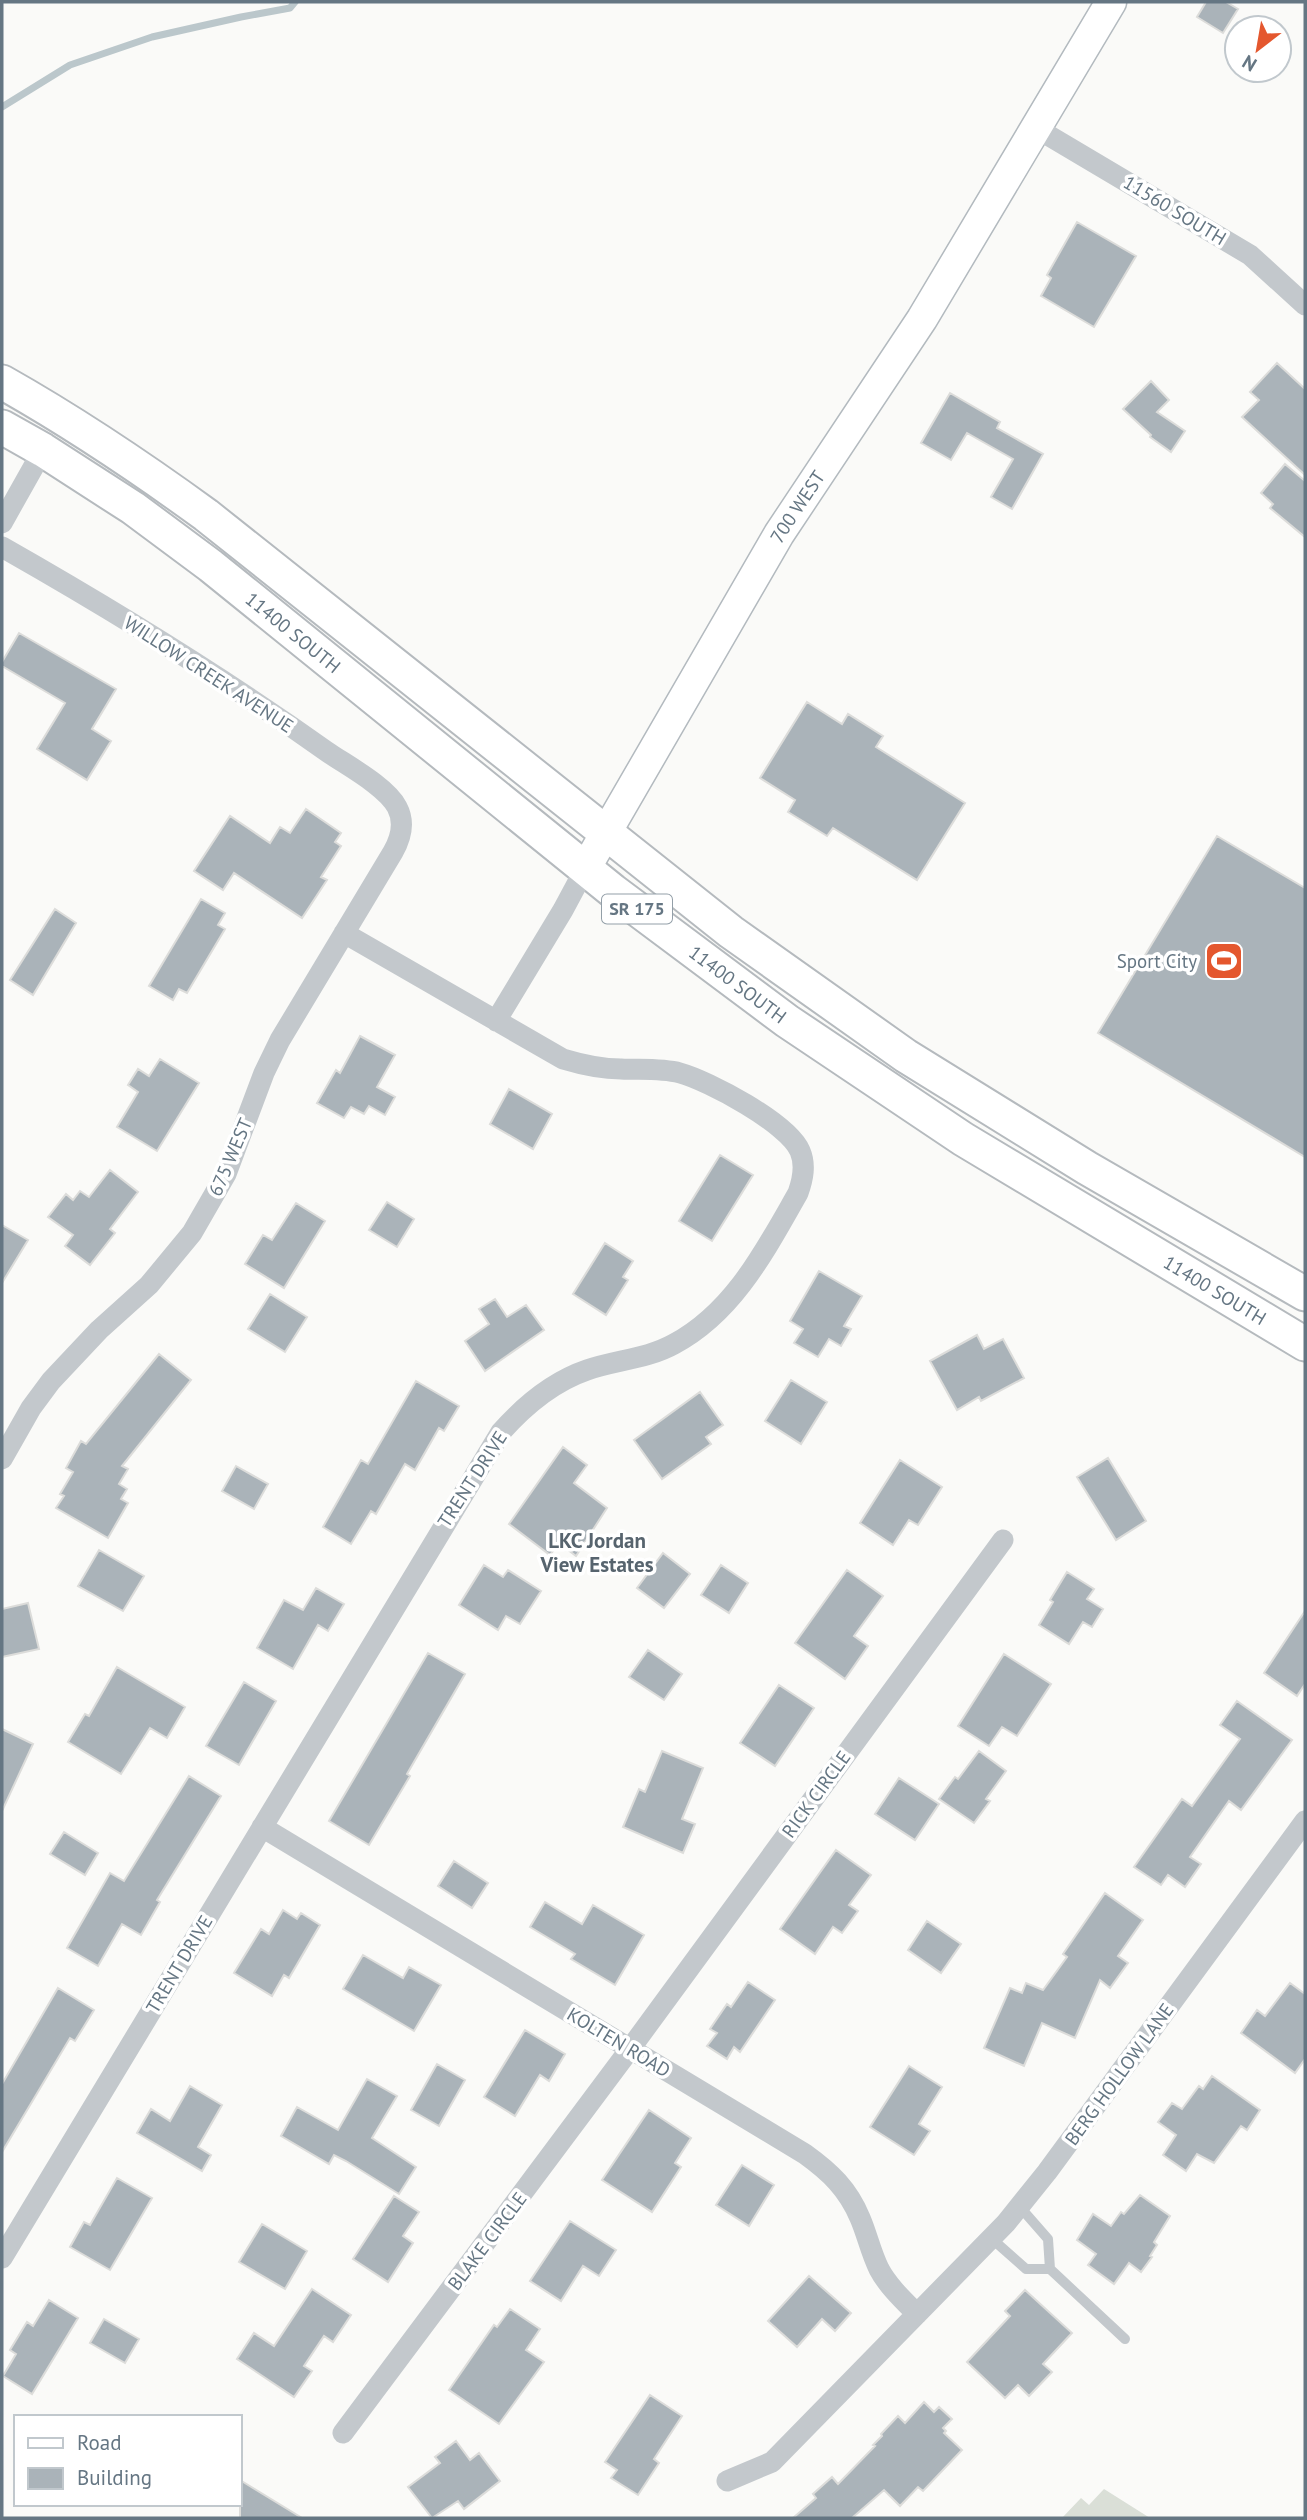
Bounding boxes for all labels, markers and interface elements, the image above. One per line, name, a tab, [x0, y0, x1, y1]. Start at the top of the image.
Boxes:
north arrow	[1223, 14, 1293, 84]
text: N	[1238, 50, 1261, 77]
street label: 11560 SOUTH	[1119, 170, 1231, 250]
street label: 700 WEST	[764, 465, 830, 547]
street label: 11400 SOUTH	[241, 587, 346, 678]
street label: WILLOW CREEK AVENUE	[120, 610, 298, 738]
road number: SR 175	[602, 894, 672, 924]
street label: 11400 SOUTH	[684, 940, 791, 1028]
sports icon: Sport City	[1203, 940, 1245, 982]
place label: Sport City	[1117, 949, 1197, 973]
street label: 675 WEST	[203, 1114, 257, 1200]
street label: 11400 SOUTH	[1159, 1250, 1271, 1330]
street label: TRENT DRIVE	[432, 1426, 512, 1532]
district label: LKC Jordan View Estates	[539, 1527, 654, 1578]
street label: RICK CIRCLE	[776, 1746, 856, 1842]
street label: TRENT DRIVE	[140, 1911, 218, 2017]
street label: BERG HOLLOW LANE	[1059, 1998, 1179, 2150]
street label: KOLTEN ROAD	[563, 2002, 675, 2082]
street label: BLAKE CIRCLE	[442, 2187, 532, 2295]
legend	[14, 2415, 242, 2506]
text: Road	[77, 2429, 121, 2456]
text: Building	[77, 2464, 152, 2491]

